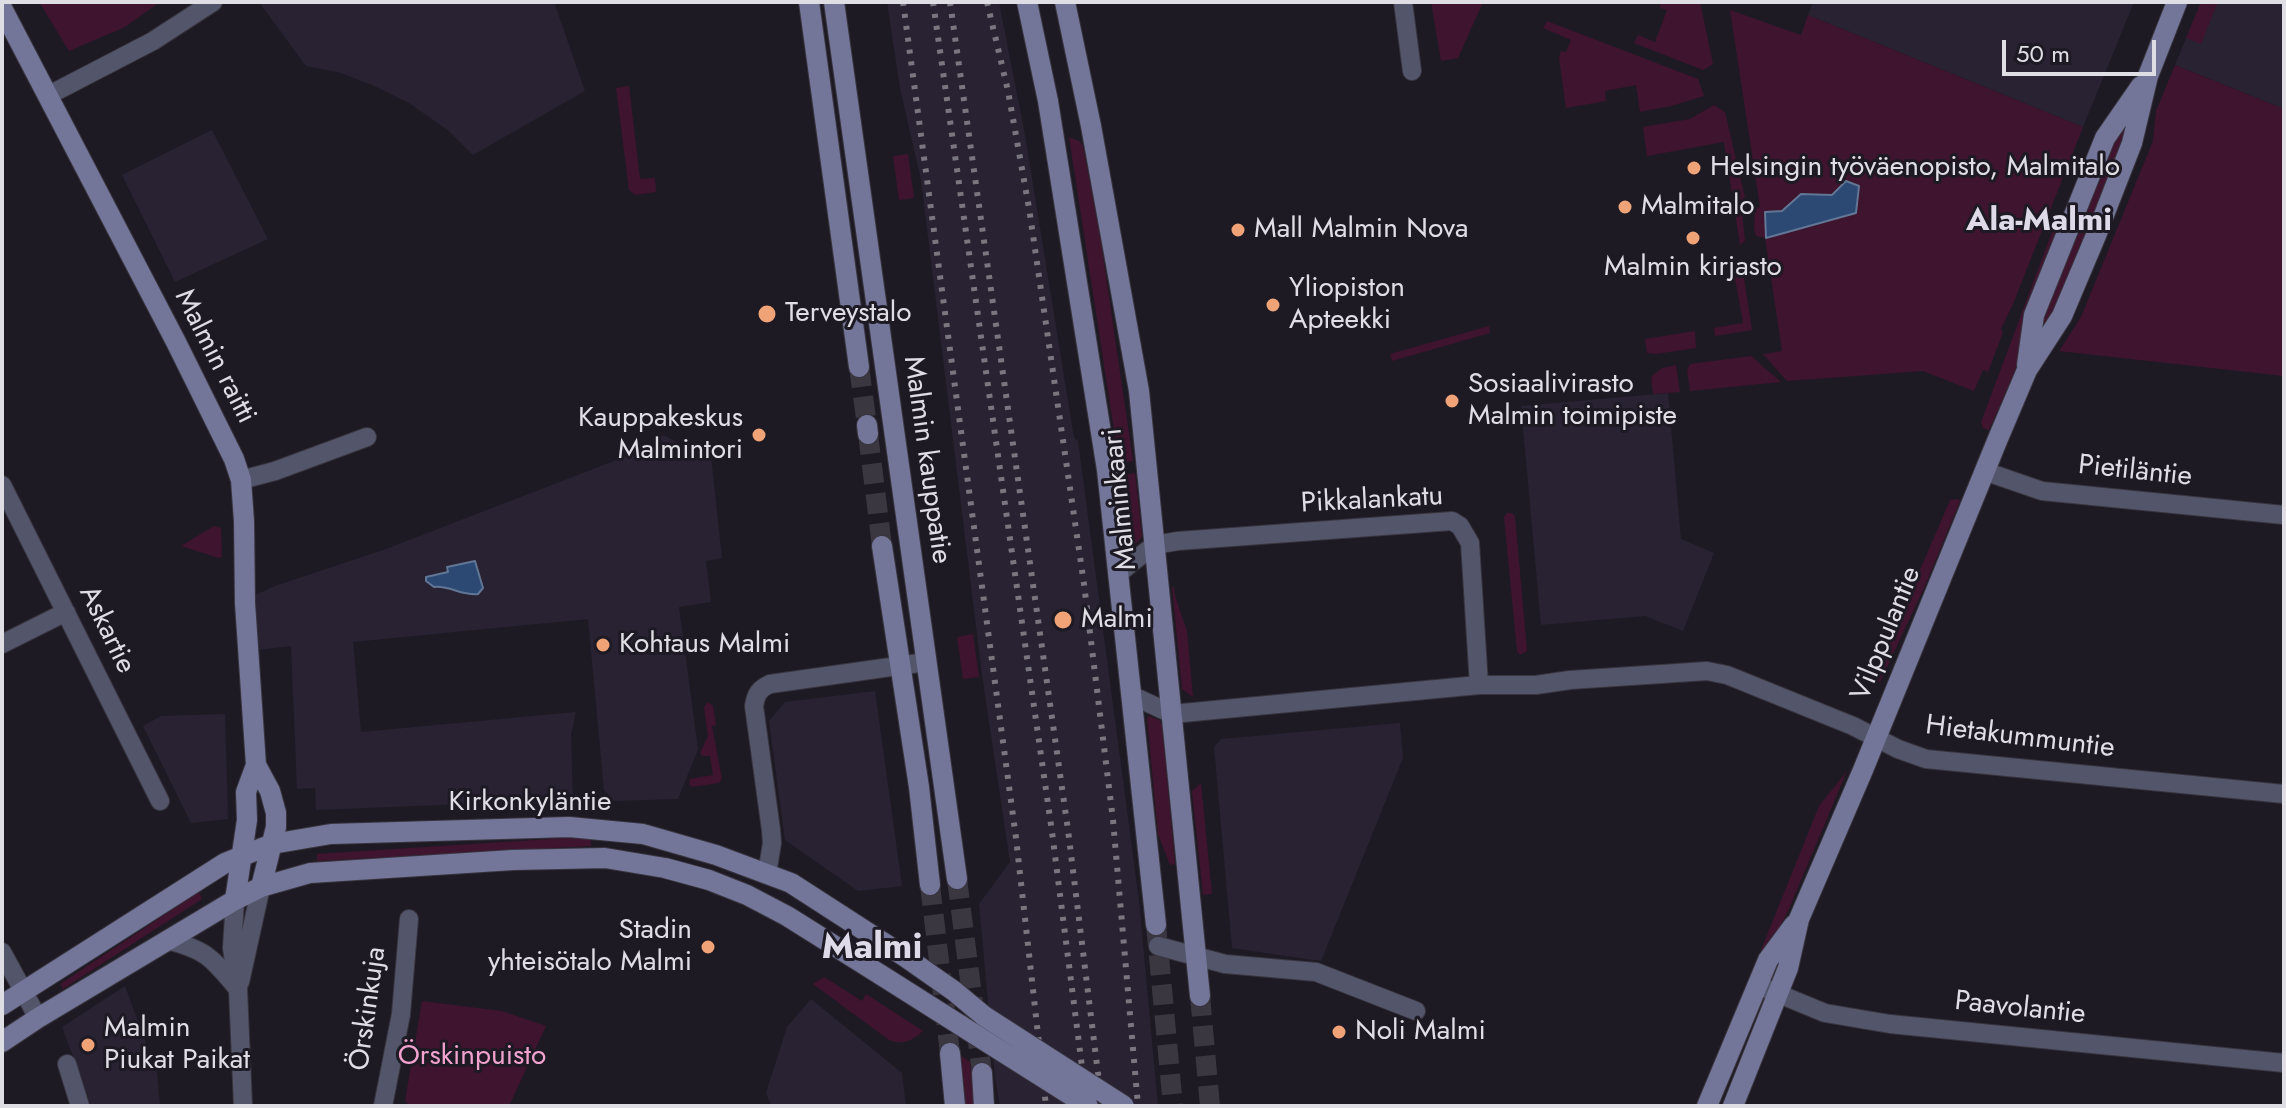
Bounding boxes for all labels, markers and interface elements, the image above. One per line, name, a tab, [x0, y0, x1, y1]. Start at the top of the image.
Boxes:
scale bar	[2006, 24, 2160, 74]
text: 50 m	[2016, 36, 2070, 71]
place label: Helsingin työväenopisto, Malmitalo	[1710, 151, 2120, 185]
marker: Helsingin työväenopisto, Malmitalo	[1685, 159, 1703, 177]
place label: Malmitalo	[1641, 190, 1755, 224]
marker: Malmitalo	[1616, 198, 1634, 216]
district label: Ala-Malmi	[1966, 203, 2112, 241]
place label: Mall Malmin Nova	[1254, 213, 1469, 247]
marker: Mall Malmin Nova	[1229, 221, 1247, 239]
marker: Malmin kirjasto	[1684, 229, 1702, 247]
place label: Malmin kirjasto	[1604, 251, 1782, 285]
place label: Yliopiston Apteekki	[1289, 272, 1405, 338]
street label: Malmin raitti	[166, 284, 262, 430]
marker: Yliopiston Apteekki	[1264, 296, 1282, 314]
place label: Terveystalo	[785, 297, 912, 331]
marker: Terveystalo	[756, 303, 778, 325]
street label: Malmin kauppatie	[895, 354, 957, 566]
place label: Sosiaalivirasto Malmin toimipiste	[1468, 368, 1677, 434]
marker: Sosiaalivirasto Malmin toimipiste	[1443, 392, 1461, 410]
place label: Kauppakeskus Malmintori	[578, 402, 743, 468]
marker: Kauppakeskus Malmintori	[750, 426, 768, 444]
street label: Malminkaari	[1097, 426, 1145, 572]
street label: Pietiläntie	[2076, 449, 2194, 495]
street label: Pikkalankatu	[1300, 480, 1444, 522]
street label: Vilppulantie	[1845, 562, 1929, 706]
street label: Askartie	[70, 581, 142, 679]
place label: Malmi	[1081, 603, 1153, 637]
marker: Malmi	[1052, 609, 1074, 631]
place label: Kohtaus Malmi	[619, 628, 790, 662]
marker: Kohtaus Malmi	[594, 636, 612, 654]
street label: Hietakummuntie	[1924, 710, 2116, 766]
street label: Kirkonkyläntie	[449, 786, 611, 820]
place label: Stadin yhteisötalo Malmi	[488, 914, 692, 980]
district label: Malmi	[822, 927, 922, 971]
marker: Stadin yhteisötalo Malmi	[699, 938, 717, 956]
street label: Örskinkuja	[344, 945, 394, 1073]
street label: Paavolantie	[1953, 985, 2087, 1033]
place label: Malmin Piukat Paikat	[104, 1012, 250, 1078]
place label: Noli Malmi	[1355, 1015, 1486, 1049]
marker: Noli Malmi	[1330, 1023, 1348, 1041]
marker: Malmin Piukat Paikat	[79, 1036, 97, 1054]
park label: Örskinpuisto	[398, 1040, 546, 1074]

